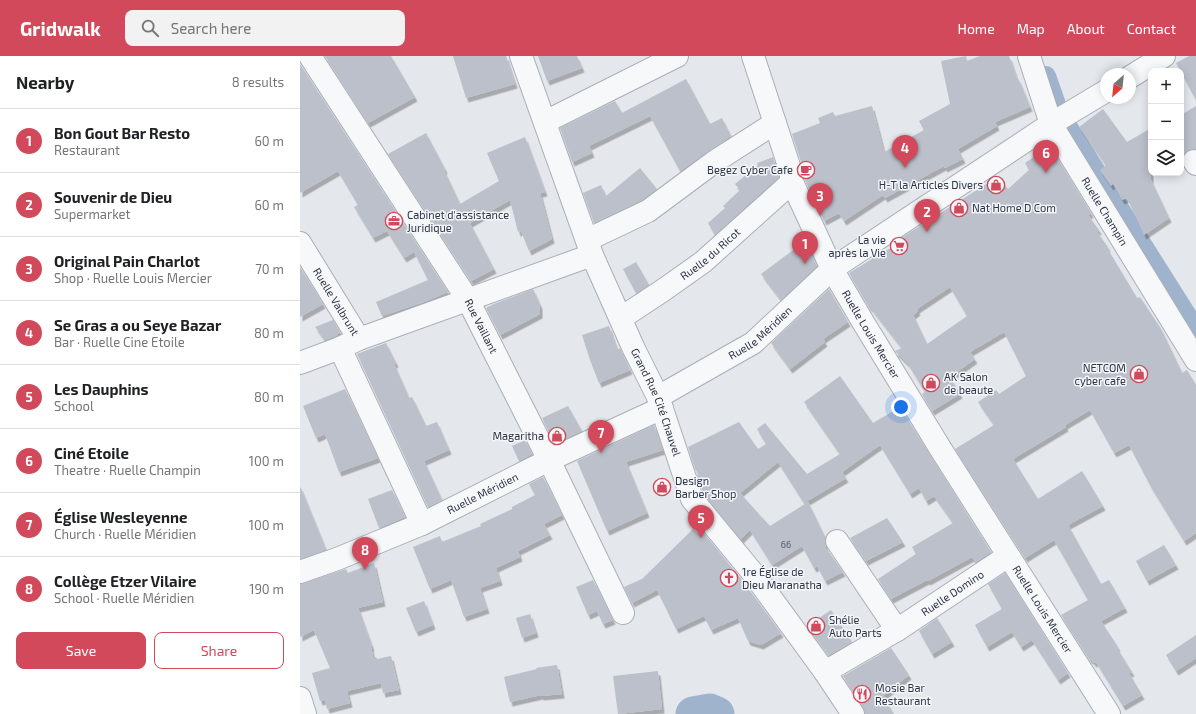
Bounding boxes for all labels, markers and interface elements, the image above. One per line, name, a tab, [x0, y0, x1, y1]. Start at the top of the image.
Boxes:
search box	[125, 10, 405, 46]
text: Gridwalk	[20, 17, 101, 40]
icon: search	[139, 17, 161, 39]
text: Search here	[171, 19, 251, 37]
text: Home	[958, 20, 995, 37]
text: Map	[1017, 20, 1045, 37]
text: About	[1067, 20, 1105, 37]
text: Contact	[1127, 20, 1176, 37]
north arrow	[1100, 68, 1136, 104]
map controls	[1148, 68, 1184, 176]
button: +	[1148, 68, 1184, 104]
text: Nearby	[16, 72, 74, 92]
text: 8 results	[232, 74, 284, 90]
button: −	[1148, 104, 1184, 140]
text: Bon Gout Bar Resto	[54, 124, 190, 142]
text: 1	[26, 133, 32, 149]
text: 60 m	[254, 133, 284, 149]
pin: 4	[892, 135, 918, 168]
pin: 6	[1033, 140, 1059, 173]
button: layers	[1148, 140, 1184, 176]
text: Restaurant	[54, 142, 120, 158]
cafe icon: Begez Cyber Cafe	[796, 160, 816, 180]
place label: Begez Cyber Cafe	[707, 163, 793, 176]
shop icon: H-T la Articles Divers	[986, 175, 1006, 195]
street label: Ruelle Champin	[1079, 175, 1131, 248]
place label: H-T la Articles Divers	[879, 178, 983, 191]
pin: 3	[807, 183, 833, 216]
text: Souvenir de Dieu	[54, 188, 172, 206]
text: 2	[25, 197, 33, 213]
text: 60 m	[254, 197, 284, 213]
shop icon: Nat Home D Com	[949, 198, 969, 218]
pin: 2	[914, 199, 940, 232]
place label: Nat Home D Com	[972, 201, 1056, 214]
text: Supermarket	[54, 206, 131, 222]
place label: Cabinet d'assistance Juridique	[407, 208, 509, 234]
office icon: Cabinet d'assistance Juridique	[384, 211, 404, 231]
street label: Ruelle du Ricot	[677, 225, 743, 282]
pin: 1	[792, 231, 818, 264]
place label: La vie après la Vie	[829, 233, 886, 259]
supermarket icon: La vie après la Vie	[889, 236, 909, 256]
text: Original Pain Charlot	[54, 252, 200, 270]
text: 3	[25, 261, 33, 277]
text: 70 m	[255, 261, 284, 277]
street label: Ruelle Valbrunt	[311, 265, 362, 338]
text: Shop · Ruelle Louis Mercier	[54, 270, 212, 286]
street label: Ruelle Louis Mercier	[840, 288, 903, 381]
street label: Rue Vaillant	[462, 296, 501, 355]
street label: Ruelle Méridien	[726, 303, 794, 362]
text: Se Gras a ou Seye Bazar	[54, 316, 221, 334]
text: 4	[25, 325, 33, 341]
text: 80 m	[254, 325, 284, 341]
text: Bar · Ruelle Cine Etoile	[54, 334, 185, 350]
street label: Grand Rue Cité Chauvel	[629, 346, 684, 458]
place label: NETCOM cyber cafe	[1075, 361, 1126, 387]
shop icon: NETCOM cyber cafe	[1129, 364, 1149, 384]
place label: AK Salon de beaute	[944, 370, 993, 396]
shop icon: AK Salon de beaute	[921, 373, 941, 393]
text: Les Dauphins	[54, 380, 149, 398]
text: 5	[25, 389, 33, 405]
text: 80 m	[254, 389, 284, 405]
your location	[891, 397, 911, 417]
text: School	[54, 398, 94, 414]
pin: 7	[588, 420, 614, 453]
shop icon: Magaritha	[547, 426, 567, 446]
place label: Magaritha	[492, 429, 544, 442]
text: Ciné Etoile	[54, 444, 129, 462]
text: 6	[25, 453, 33, 469]
text: 100 m	[249, 453, 284, 469]
text: Theatre · Ruelle Champin	[54, 462, 201, 478]
street label: Ruelle Méridien	[445, 470, 520, 516]
place label: Design Barber Shop	[675, 474, 736, 500]
shop icon: Design Barber Shop	[652, 477, 672, 497]
pin: 5	[688, 505, 714, 538]
text: Église Wesleyenne	[54, 508, 187, 526]
text: 7	[26, 517, 32, 533]
text: 100 m	[249, 517, 284, 533]
text: Church · Ruelle Méridien	[54, 526, 196, 542]
pin: 8	[352, 537, 378, 570]
house number: 66	[781, 539, 791, 550]
street label: Ruelle Louis Mercier	[1010, 563, 1076, 656]
place label: 1re Église de Dieu Maranatha	[742, 565, 822, 591]
street label: Ruelle Domino	[918, 567, 986, 618]
church icon: 1re Église de Dieu Maranatha	[719, 568, 739, 588]
text: Collège Etzer Vilaire	[54, 572, 197, 590]
text: 8	[25, 581, 33, 597]
text: 190 m	[249, 581, 284, 597]
text: School · Ruelle Méridien	[54, 590, 194, 606]
place label: Shélie Auto Parts	[829, 613, 882, 639]
shop icon: Shélie Auto Parts	[806, 616, 826, 636]
button: Save	[16, 632, 146, 669]
button: Share	[154, 632, 284, 669]
place label: Mosie Bar Restaurant	[875, 681, 931, 707]
restaurant icon: Mosie Bar Restaurant	[852, 684, 872, 704]

